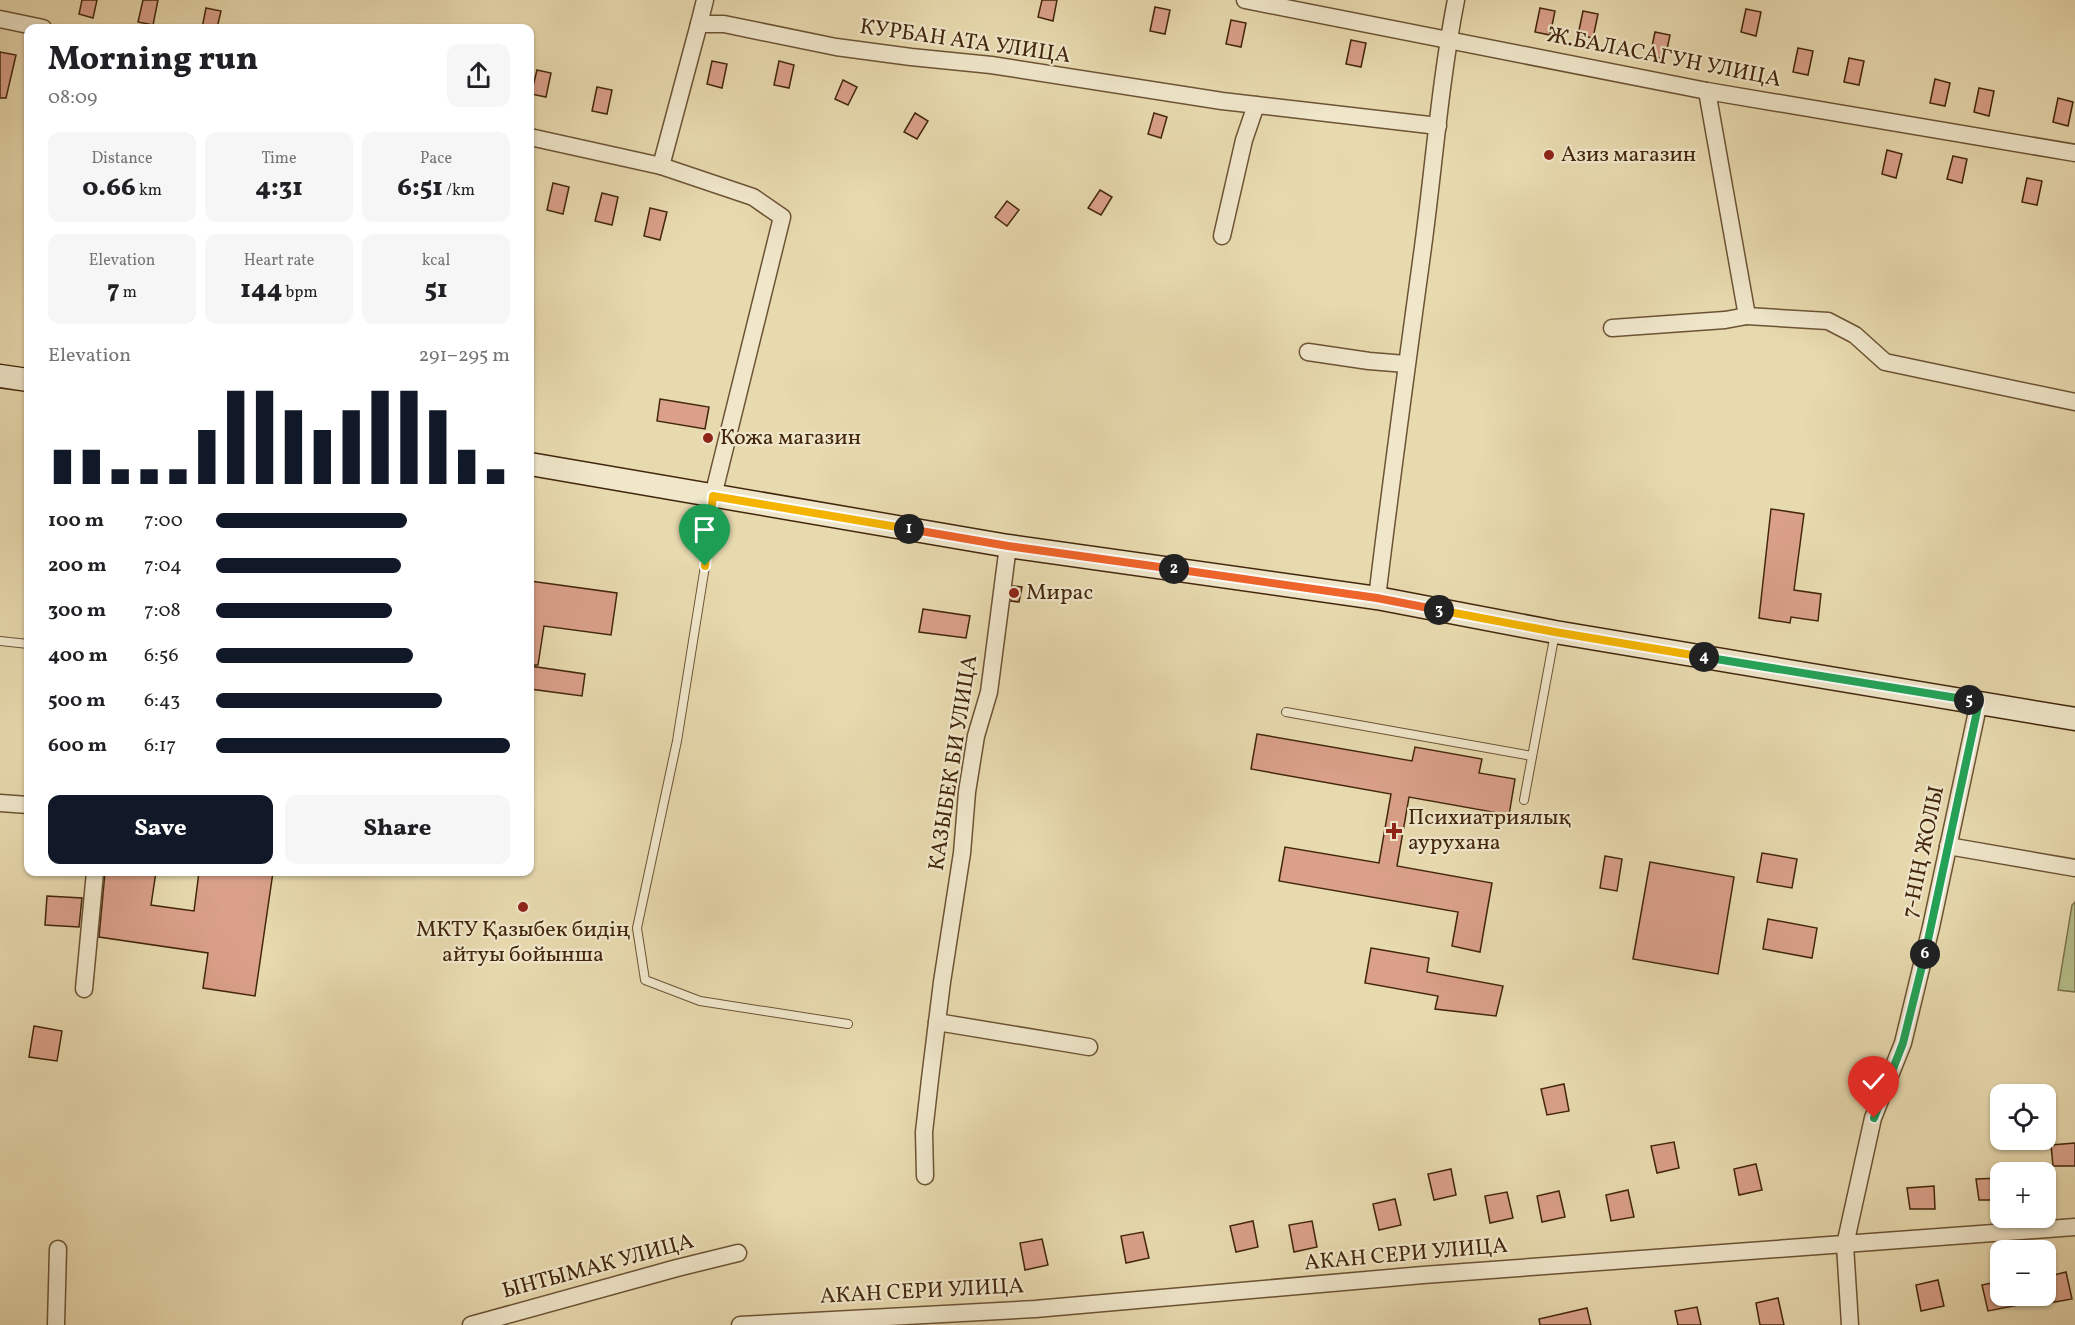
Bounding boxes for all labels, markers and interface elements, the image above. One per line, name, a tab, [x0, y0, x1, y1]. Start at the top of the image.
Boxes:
street label: КУРБАН АТА УЛИЦА	[858, 12, 1072, 72]
street label: Ж.БАЛАСАГУН УЛИЦА	[1544, 20, 1784, 96]
text: Morning run	[48, 38, 258, 84]
button: share	[447, 44, 510, 107]
text: 08:09	[48, 84, 98, 112]
place label: Азиз магазин	[1561, 140, 1696, 171]
text: Distance	[91, 148, 153, 170]
text: Time	[261, 148, 297, 170]
text: Pace	[420, 148, 452, 170]
marker: Азиз магазин	[1542, 148, 1556, 162]
text: 0.66	[82, 170, 136, 206]
text: 4:31	[255, 170, 303, 206]
text: 6:51	[397, 170, 443, 206]
text: km	[136, 180, 162, 202]
text: /km	[443, 180, 475, 202]
text: Elevation	[89, 250, 155, 272]
text: Heart rate	[244, 250, 314, 272]
text: kcal	[422, 250, 450, 272]
text: 7	[107, 272, 119, 308]
text: 144	[240, 272, 282, 308]
text: 51	[424, 272, 448, 308]
text: m	[119, 282, 137, 304]
text: bpm	[282, 282, 318, 304]
text: Elevation	[48, 342, 131, 370]
text: 291–295 m	[419, 342, 510, 370]
place label: Кожа магазин	[720, 423, 861, 454]
marker: Кожа магазин	[701, 431, 715, 445]
pin	[679, 504, 730, 566]
text: 100 m	[48, 507, 104, 535]
text: 7:00	[144, 507, 183, 535]
icon: arrive	[688, 513, 721, 546]
pin: 1	[894, 514, 924, 544]
text: 1	[906, 518, 912, 540]
text: 200 m	[48, 552, 106, 580]
text: 7:04	[144, 552, 182, 580]
pin: 2	[1159, 554, 1189, 584]
text: 2	[1170, 558, 1178, 580]
place label: Мирас	[1026, 578, 1093, 609]
marker: Мирас	[1007, 586, 1021, 600]
pin: 3	[1424, 595, 1454, 625]
text: 300 m	[48, 597, 106, 625]
text: 7:08	[144, 597, 181, 625]
text: 3	[1435, 599, 1443, 621]
text: 400 m	[48, 642, 108, 670]
text: 6:56	[144, 642, 179, 670]
pin: 4	[1689, 642, 1719, 672]
text: 4	[1699, 646, 1709, 668]
street label: КАЗЫБЕК БИ УЛИЦА	[922, 653, 986, 873]
pin: 5	[1954, 685, 1984, 715]
text: 500 m	[48, 687, 106, 715]
text: 6:43	[144, 687, 180, 715]
text: 5	[1965, 689, 1973, 711]
text: 600 m	[48, 732, 107, 760]
text: 6:17	[144, 732, 176, 760]
street label: 7-НІҢ ЖОЛЫ	[1895, 783, 1953, 921]
button: Save	[48, 795, 273, 864]
button: Share	[285, 795, 510, 864]
place label: Психиатриялық аурухана	[1408, 803, 1571, 859]
marker: Психиатриялық аурухана	[1385, 822, 1403, 840]
marker: МКТУ Қазыбек бидің айтуы бойынша	[516, 900, 530, 914]
place label: МКТУ Қазыбек бидің айтуы бойынша	[416, 915, 630, 971]
pin: 6	[1910, 939, 1940, 969]
text: 6	[1921, 943, 1929, 965]
pin	[1848, 1056, 1899, 1118]
icon: check	[1857, 1065, 1890, 1098]
map controls	[1990, 1084, 2056, 1306]
button: locate	[1990, 1084, 2056, 1150]
button: +	[1990, 1162, 2056, 1228]
street label: ЫНТЫМАК УЛИЦА	[499, 1227, 697, 1307]
street label: АКАН СЕРИ УЛИЦА	[1303, 1231, 1509, 1279]
button: −	[1990, 1240, 2056, 1306]
street label: АКАН СЕРИ УЛИЦА	[819, 1271, 1025, 1313]

